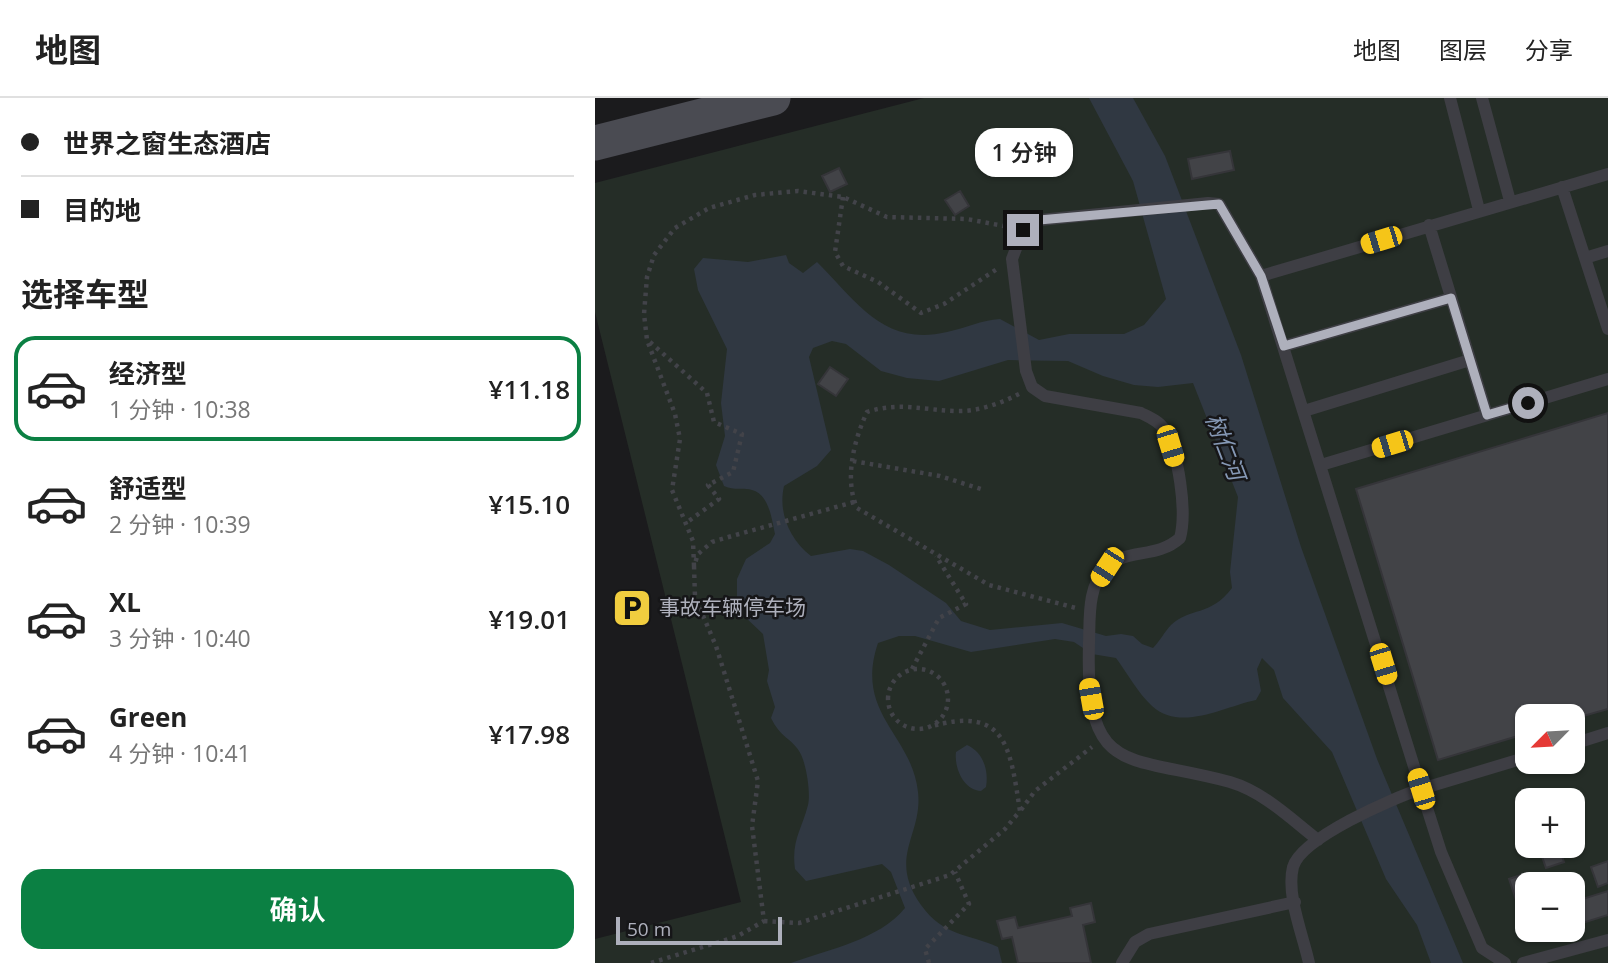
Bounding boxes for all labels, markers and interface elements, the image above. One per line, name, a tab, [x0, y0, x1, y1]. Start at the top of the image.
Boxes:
text: 地图	[35, 27, 101, 72]
text: 地图	[1353, 33, 1401, 66]
text: 图层	[1439, 33, 1487, 66]
text: 分享	[1525, 33, 1573, 66]
text: 世界之窗生态酒店	[63, 125, 271, 161]
callout: 1 分钟	[974, 129, 1072, 178]
text: 1 分钟	[991, 136, 1057, 168]
text: 目的地	[63, 192, 141, 228]
route end	[1007, 214, 1039, 246]
car	[1358, 224, 1405, 256]
text: 选择车型	[21, 272, 149, 315]
text: 经济型	[109, 355, 187, 391]
icon: car	[25, 357, 88, 420]
text: ¥11.18	[489, 371, 570, 407]
route start	[1512, 387, 1544, 419]
text: 1 分钟 · 10:38	[109, 393, 251, 425]
water label: 树仁河	[1199, 409, 1255, 488]
car	[1154, 423, 1187, 469]
car	[1369, 428, 1416, 460]
text: 舒适型	[109, 470, 187, 506]
icon: car	[25, 472, 88, 535]
text: ¥15.10	[489, 486, 570, 522]
text: 2 分钟 · 10:39	[109, 508, 251, 540]
car	[1087, 544, 1128, 590]
text: XL	[109, 584, 141, 620]
icon: car	[25, 587, 88, 650]
parking icon: 事故车辆停车场	[611, 587, 653, 629]
place label: 事故车辆停车场	[659, 593, 806, 621]
text: ¥19.01	[489, 601, 570, 637]
text: 3 分钟 · 10:40	[109, 622, 251, 654]
car	[1367, 641, 1400, 687]
car	[1078, 676, 1105, 722]
text: Green	[109, 699, 187, 735]
icon: car	[25, 702, 88, 765]
north arrow	[1515, 704, 1585, 774]
map controls	[1515, 704, 1585, 942]
text: ¥17.98	[489, 716, 570, 752]
text: 4 分钟 · 10:41	[109, 737, 251, 769]
car	[1405, 766, 1438, 812]
button: +	[1515, 788, 1585, 858]
button: 确认	[21, 869, 574, 949]
button: −	[1515, 872, 1585, 942]
scale bar	[616, 914, 782, 946]
text: 50 m	[627, 916, 671, 942]

